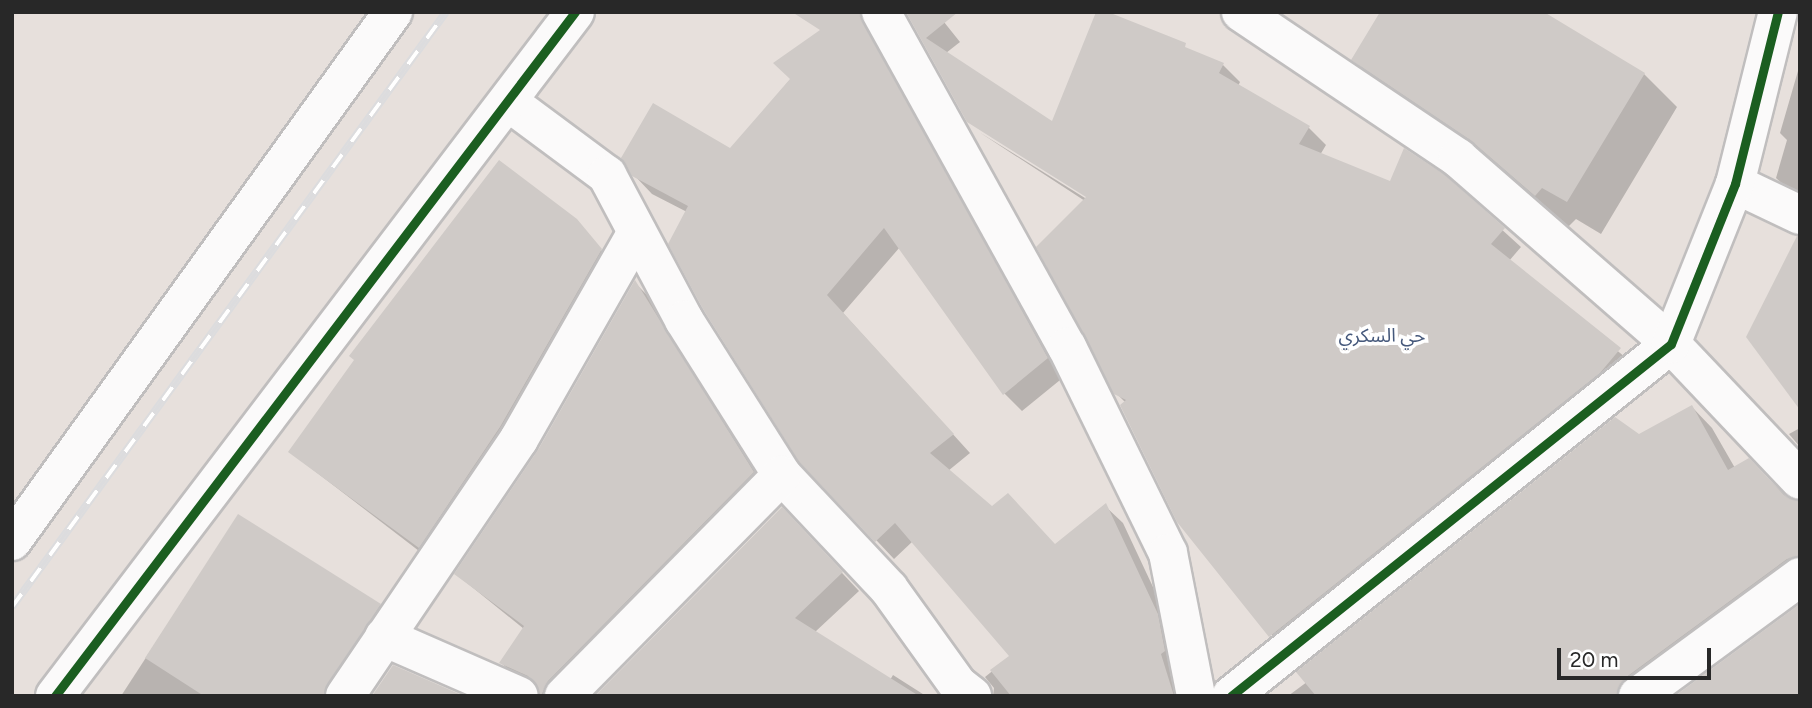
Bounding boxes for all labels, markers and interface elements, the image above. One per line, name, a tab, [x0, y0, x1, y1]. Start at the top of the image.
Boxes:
district label: حي السكري	[1338, 325, 1426, 347]
scale bar	[1560, 634, 1714, 678]
text: 20 m	[1570, 647, 1618, 672]

